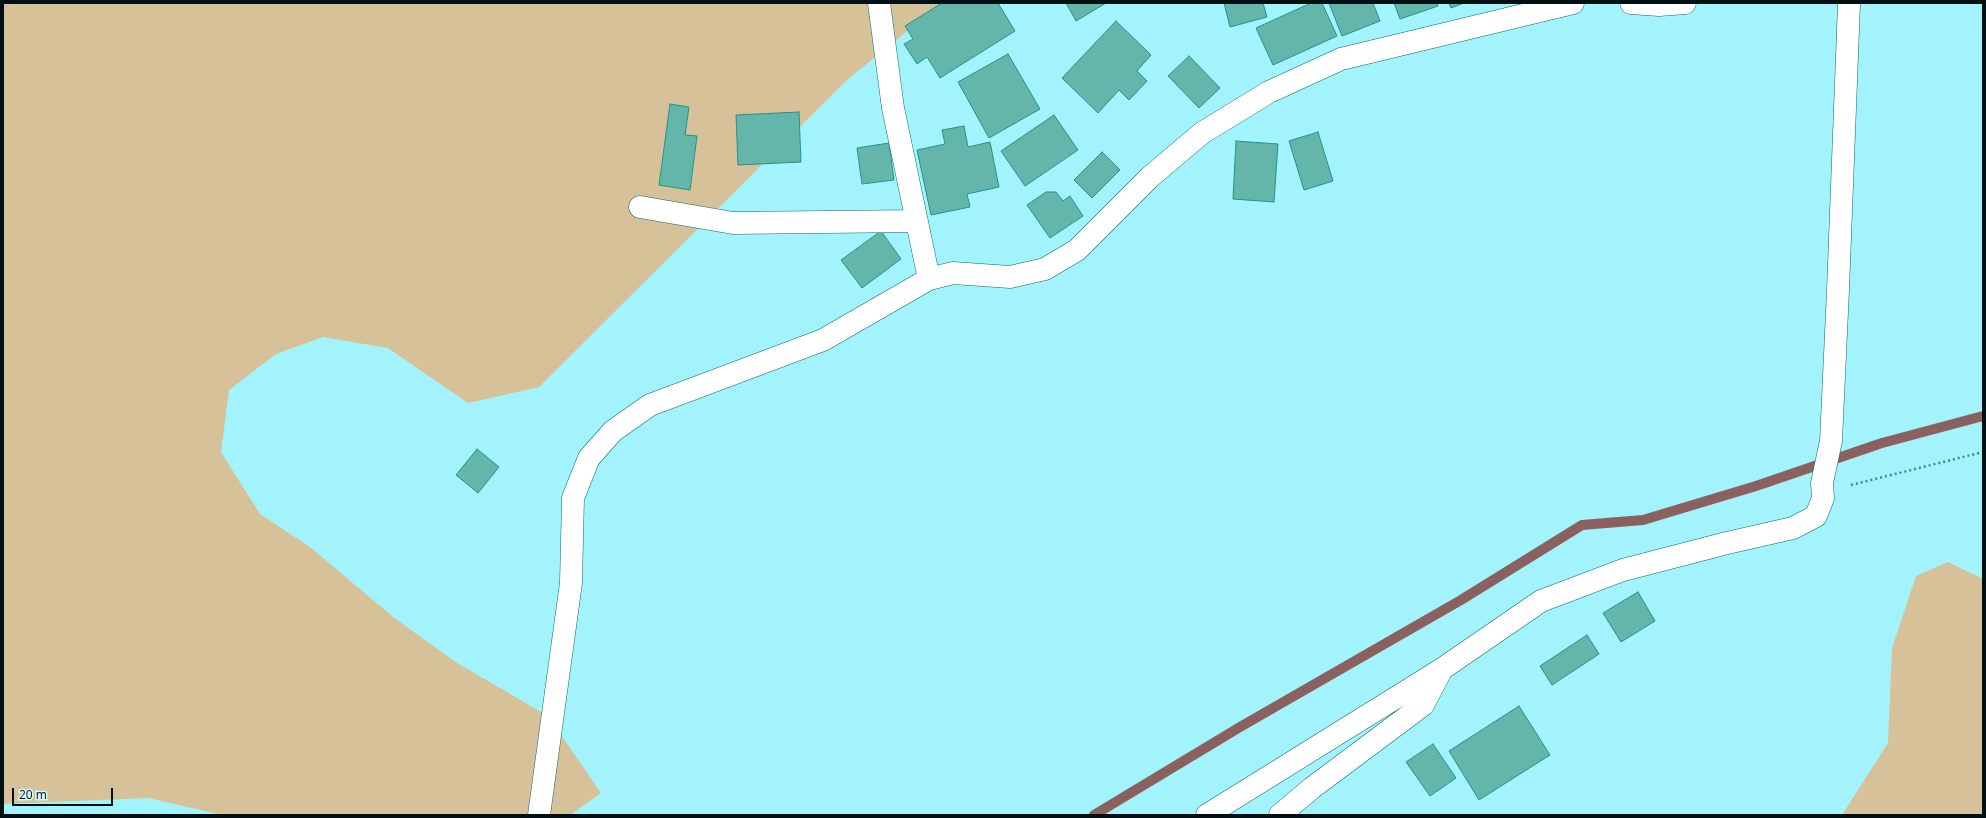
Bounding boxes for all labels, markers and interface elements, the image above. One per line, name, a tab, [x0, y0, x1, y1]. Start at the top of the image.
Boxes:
scale bar	[14, 780, 115, 806]
text: 20 m	[19, 786, 47, 803]

